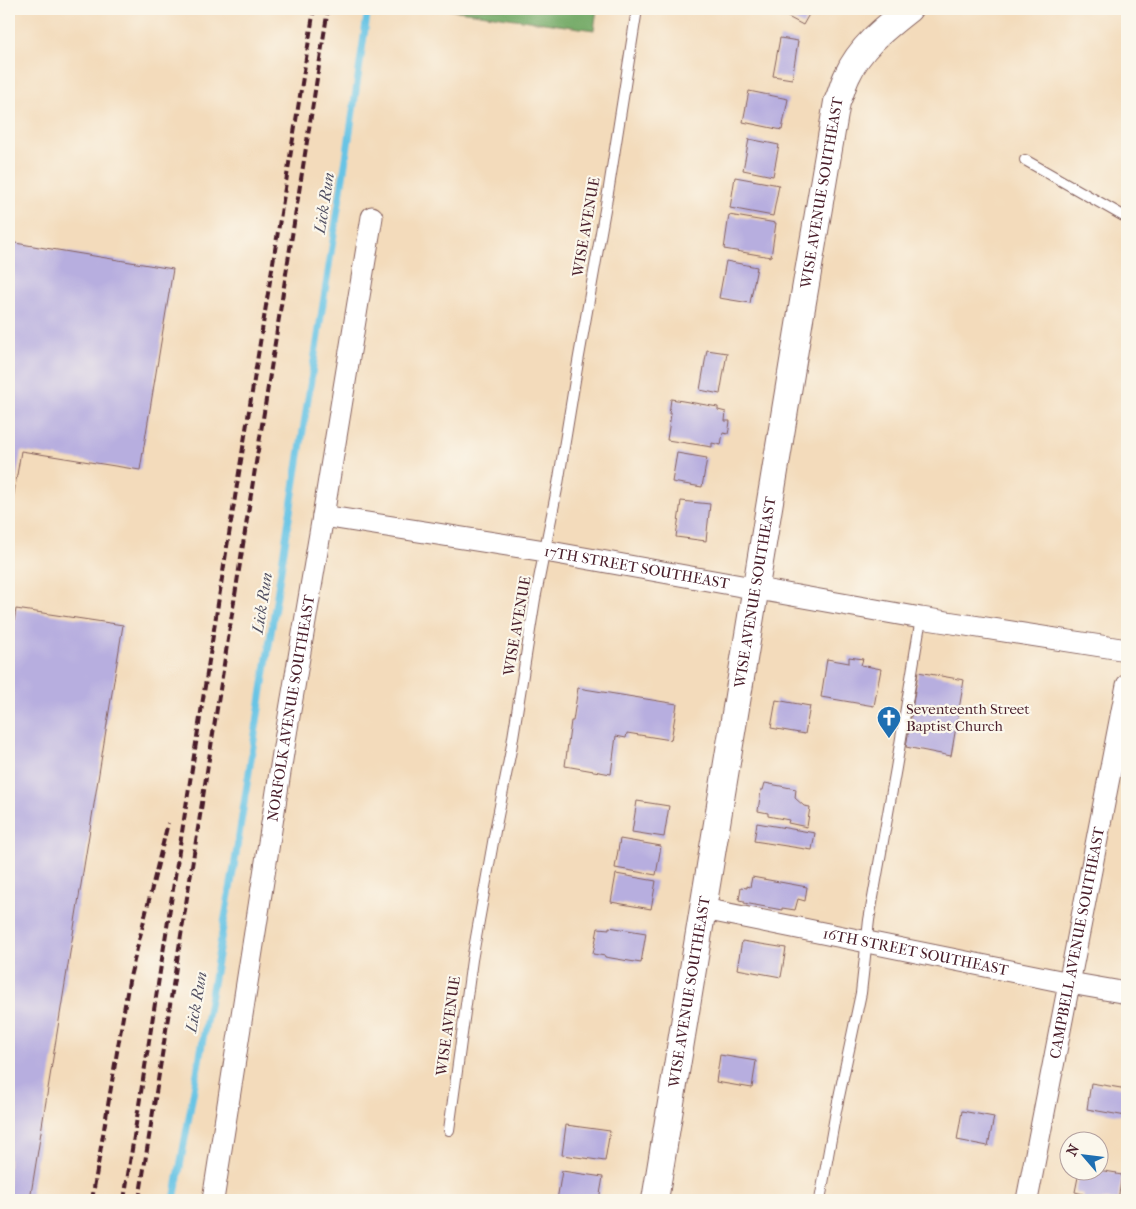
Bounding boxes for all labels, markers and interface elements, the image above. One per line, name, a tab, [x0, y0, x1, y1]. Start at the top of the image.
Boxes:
street label: WISE AVENUE SOUTHEAST	[796, 95, 847, 291]
water label: Lick Run	[310, 171, 338, 236]
street label: WISE AVENUE	[568, 176, 604, 279]
street label: WISE AVENUE SOUTHEAST	[730, 494, 780, 690]
street label: 17TH STREET SOUTHEAST	[543, 542, 732, 593]
water label: Lick Run	[248, 571, 276, 636]
street label: WISE AVENUE	[499, 575, 535, 678]
street label: NORFOLK AVENUE SOUTHEAST	[263, 592, 319, 823]
place label: Seventeenth Street Baptist Church	[906, 700, 1030, 735]
church icon: Seventeenth Street Baptist Church	[876, 705, 902, 739]
street label: CAMPBELL AVENUE SOUTHEAST	[1046, 825, 1108, 1060]
street label: WISE AVENUE SOUTHEAST	[664, 894, 714, 1090]
street label: 16TH STREET SOUTHEAST	[821, 924, 1011, 980]
water label: Lick Run	[181, 970, 211, 1035]
street label: WISE AVENUE	[432, 975, 464, 1078]
north arrow	[1058, 1132, 1108, 1182]
text: N	[1063, 1141, 1083, 1159]

